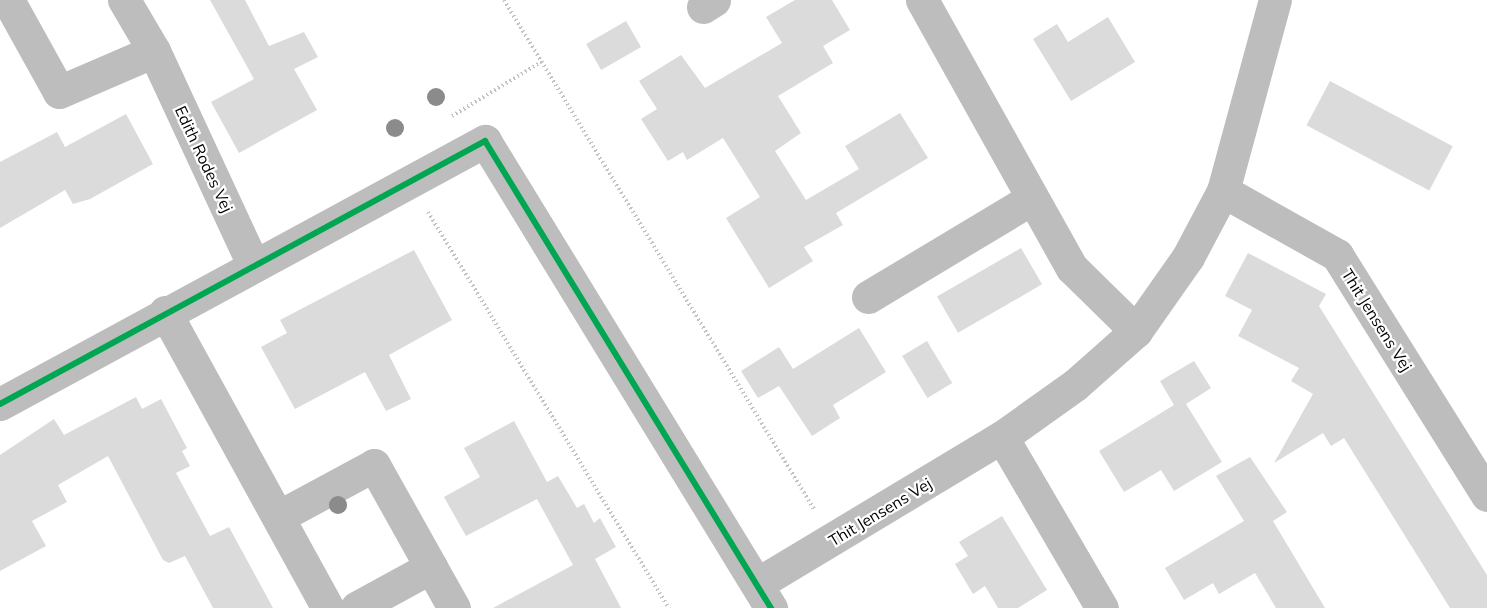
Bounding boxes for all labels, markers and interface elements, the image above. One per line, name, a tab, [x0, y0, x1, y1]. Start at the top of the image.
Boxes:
street label: Edith Rodes Vej	[171, 103, 237, 215]
street label: Thit Jensens Vej	[1338, 265, 1416, 375]
street label: Thit Jensens Vej	[825, 474, 935, 550]

